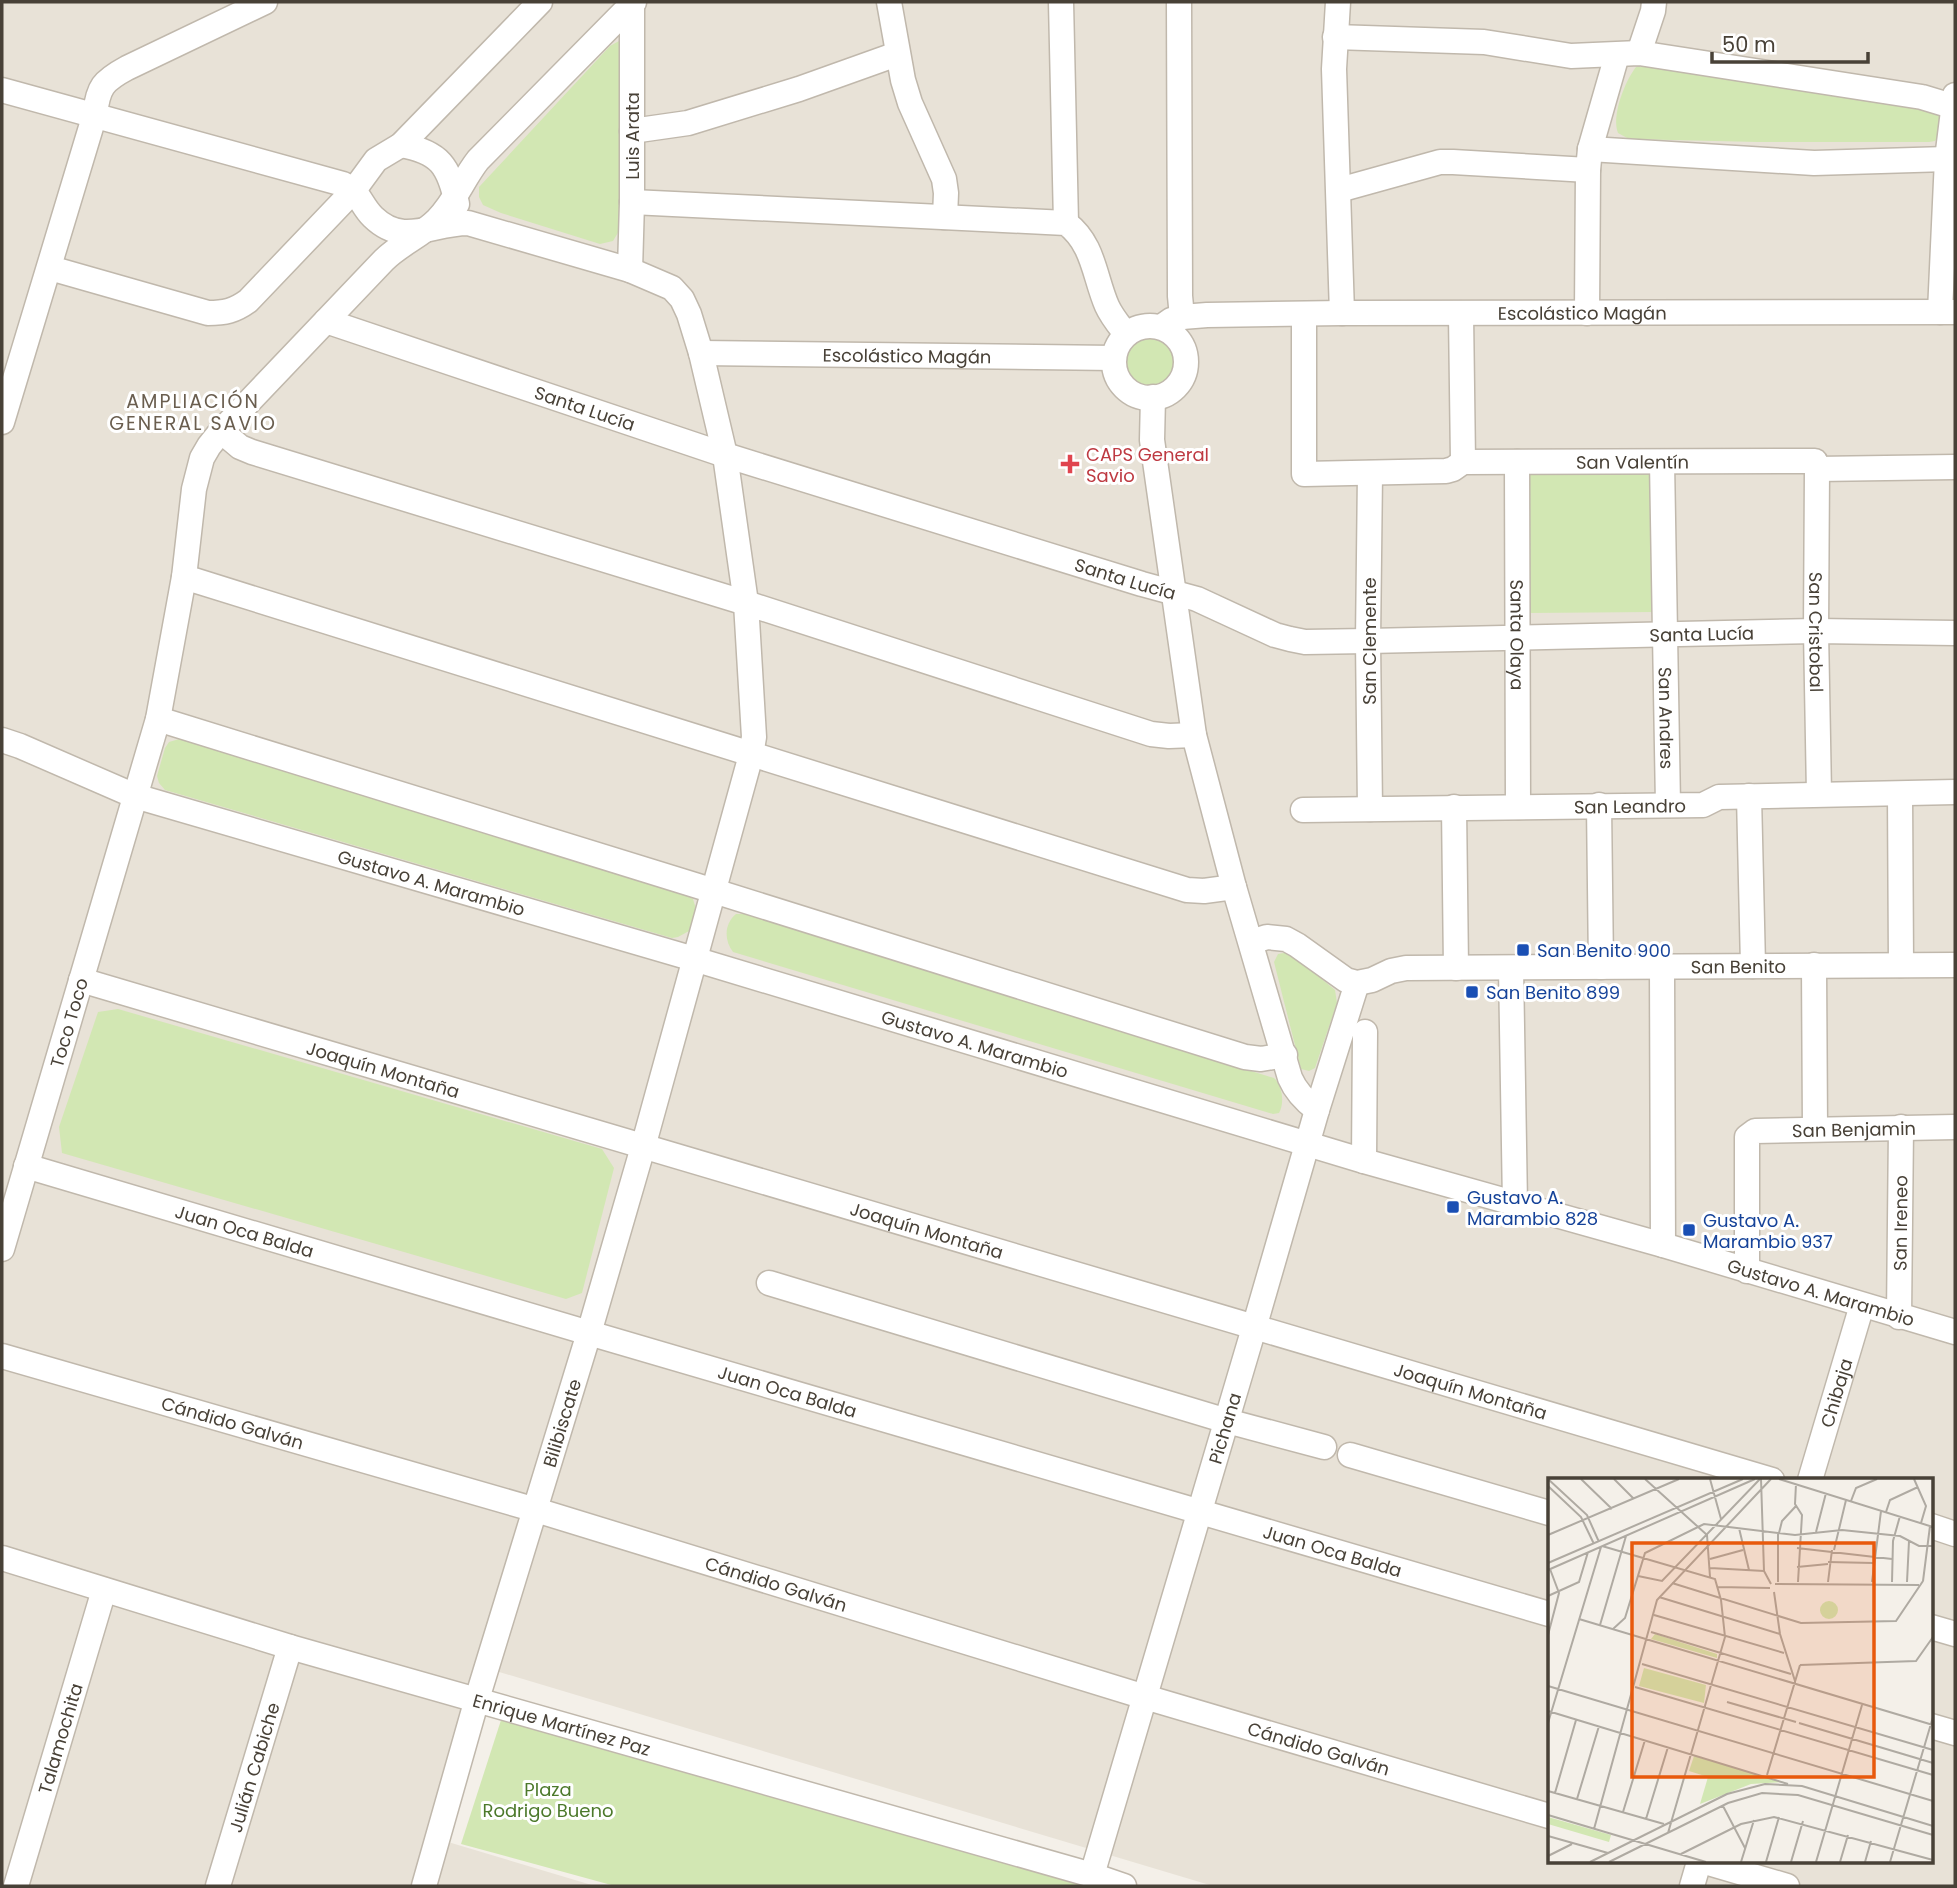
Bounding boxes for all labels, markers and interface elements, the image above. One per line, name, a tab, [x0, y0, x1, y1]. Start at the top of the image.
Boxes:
scale bar	[1712, 21, 1868, 65]
text: 50 m	[1722, 30, 1776, 59]
street label: Luis Arata	[620, 92, 645, 180]
street label: Escolástico Magán	[1498, 300, 1667, 325]
street label: Escolástico Magán	[822, 342, 992, 369]
street label: Santa Lucía	[531, 379, 638, 436]
district label: AMPLIACIÓN GENERAL SAVIO	[109, 388, 277, 437]
place label: CAPS General Savio	[1086, 442, 1209, 488]
street label: San Valentín	[1576, 449, 1689, 474]
marker: CAPS General Savio	[1060, 454, 1080, 474]
street label: Santa Lucía	[1072, 551, 1179, 605]
street label: San Cristobal	[1803, 572, 1830, 692]
street label: San Clemente	[1357, 577, 1382, 705]
street label: Santa Olaya	[1505, 580, 1530, 690]
street label: Santa Lucía	[1649, 620, 1754, 647]
street label: San Andres	[1653, 667, 1680, 769]
street label: San Leandro	[1574, 793, 1686, 819]
street label: Gustavo A. Marambio	[335, 843, 528, 922]
place label: San Benito 900	[1537, 938, 1671, 963]
marker: San Benito 900	[1515, 942, 1531, 958]
street label: San Benito	[1691, 953, 1786, 979]
street label: Toco Toco	[44, 975, 94, 1070]
place label: San Benito 899	[1486, 980, 1620, 1005]
marker: San Benito 899	[1464, 984, 1480, 1000]
street label: Gustavo A. Marambio	[878, 1004, 1071, 1084]
street label: Joaquín Montaña	[303, 1035, 463, 1104]
street label: San Benjamin	[1792, 1115, 1916, 1143]
street label: San Ireneo	[1887, 1175, 1913, 1271]
place label: Gustavo A. Marambio 828	[1467, 1185, 1598, 1231]
street label: Joaquín Montaña	[847, 1196, 1006, 1265]
street label: Juan Oca Balda	[172, 1198, 317, 1263]
marker: Gustavo A. Marambio 828	[1445, 1199, 1461, 1215]
place label: Gustavo A. Marambio 937	[1703, 1208, 1833, 1254]
marker: Gustavo A. Marambio 937	[1681, 1222, 1697, 1238]
street label: Gustavo A. Marambio	[1725, 1252, 1918, 1332]
street label: Chibaja	[1814, 1355, 1858, 1430]
street label: Joaquín Montaña	[1391, 1356, 1550, 1425]
street label: Juan Oca Balda	[715, 1359, 860, 1423]
street label: Bilibiscate	[537, 1376, 587, 1470]
street label: Cándido Galván	[158, 1390, 307, 1455]
street label: Pichana	[1202, 1390, 1247, 1467]
inset map	[1548, 1478, 1932, 1864]
street label: Juan Oca Balda	[1260, 1518, 1405, 1583]
street label: Cándido Galván	[702, 1550, 850, 1617]
street label: Talamochita	[32, 1680, 88, 1797]
street label: Enrique Martínez Paz	[470, 1687, 653, 1761]
street label: Julián Cabiche	[222, 1699, 285, 1835]
street label: Cándido Galván	[1245, 1715, 1393, 1781]
park label: Plaza Rodrigo Bueno	[482, 1777, 614, 1823]

